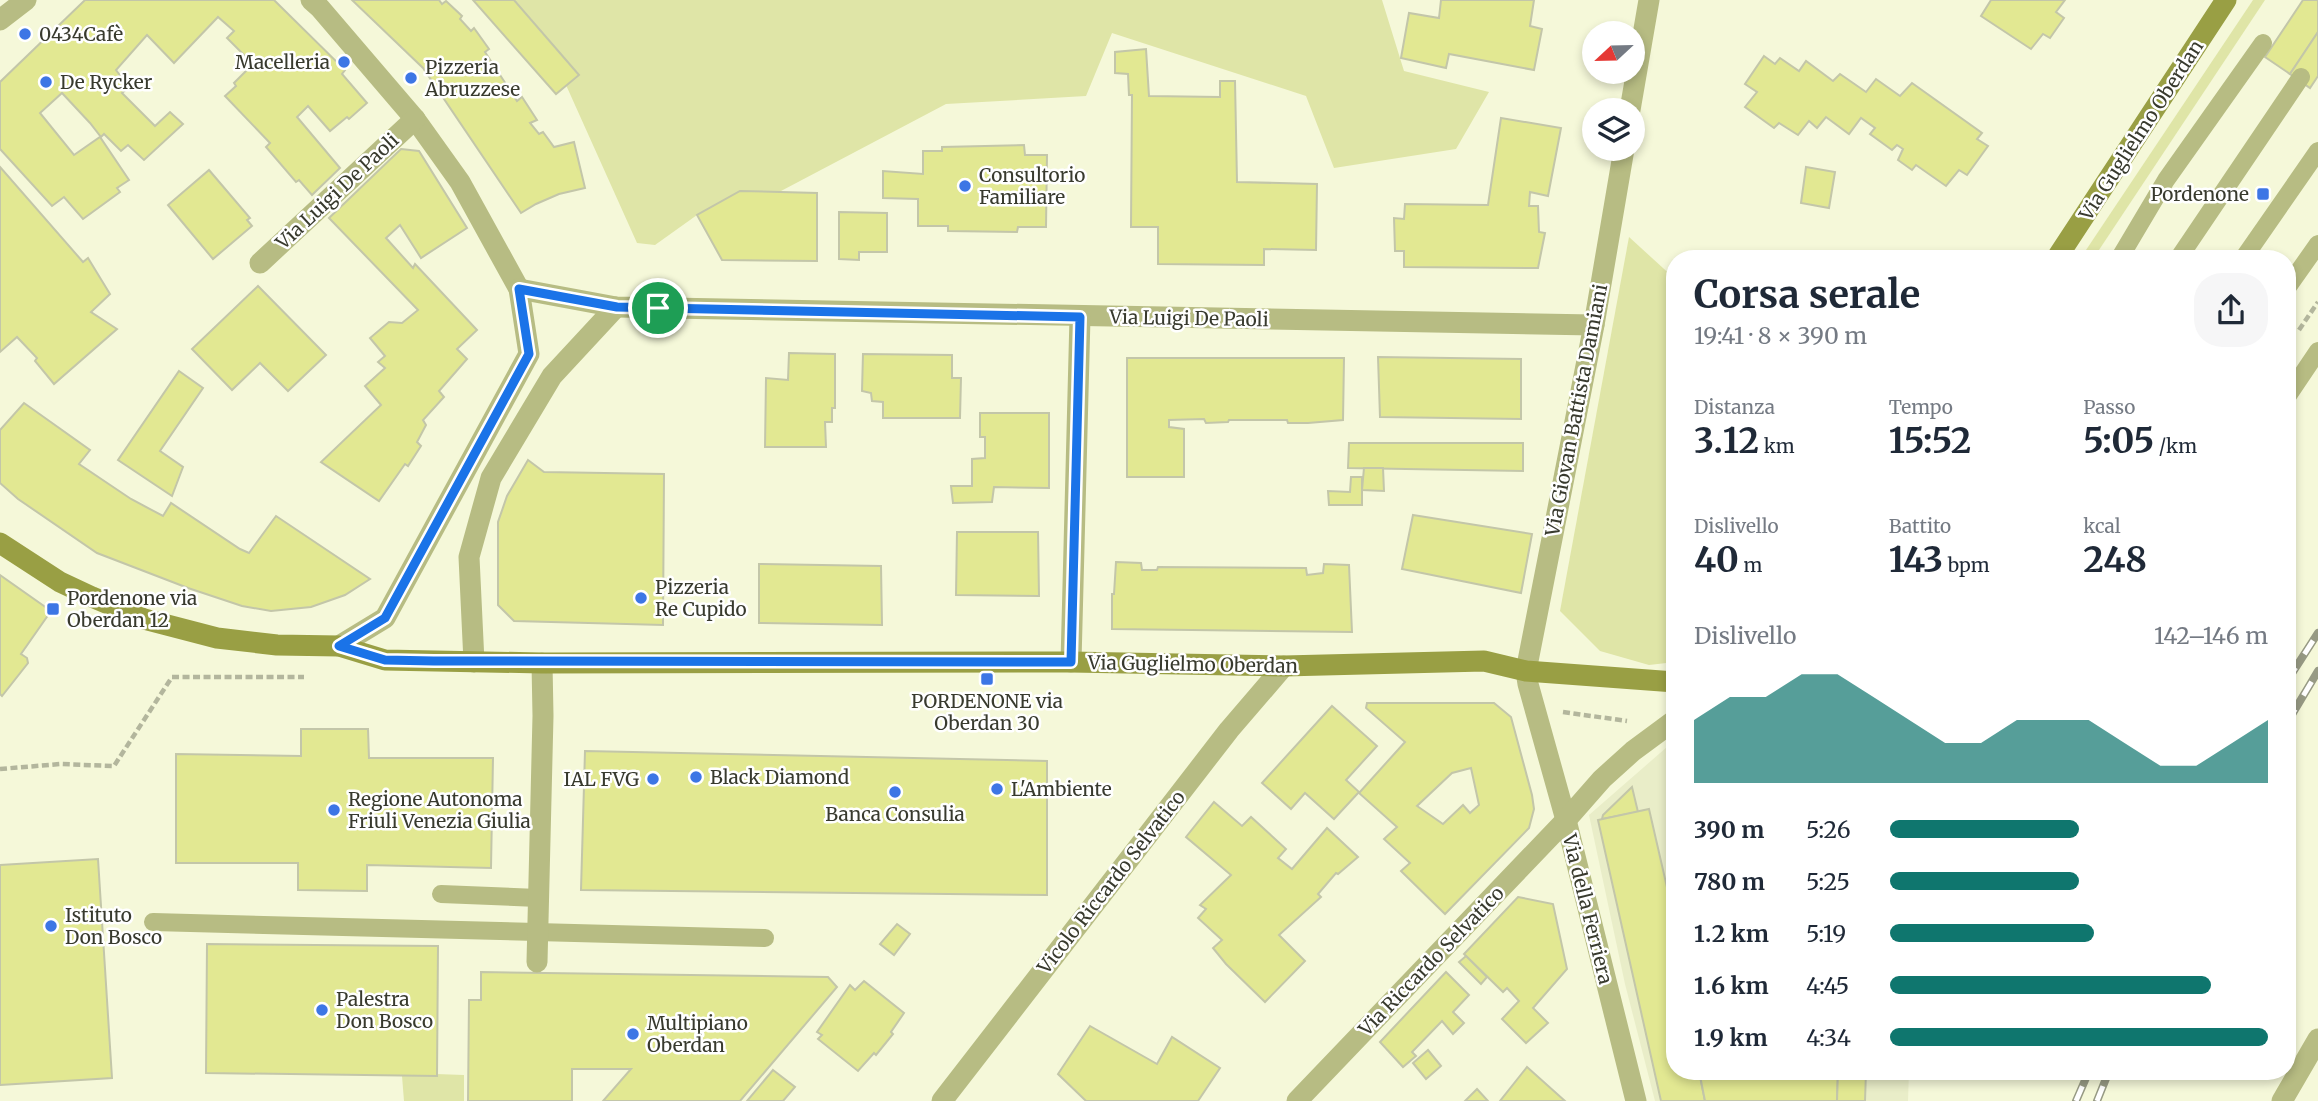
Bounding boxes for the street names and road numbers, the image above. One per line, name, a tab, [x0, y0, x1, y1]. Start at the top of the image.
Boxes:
street label: Via Guglielmo Oberdan	[2073, 35, 2209, 226]
street label: Via Luigi De Paoli	[270, 128, 403, 255]
street label: Via Giovan Battista Damiani	[1540, 282, 1612, 539]
street label: Via Luigi De Paoli	[1108, 305, 1269, 331]
street label: Via Guglielmo Oberdan	[1087, 650, 1299, 678]
street label: Vicolo Riccardo Selvatico	[1031, 786, 1190, 979]
street label: Via della Ferriera	[1558, 830, 1618, 987]
street label: Via Riccardo Selvatico	[1353, 881, 1509, 1042]

